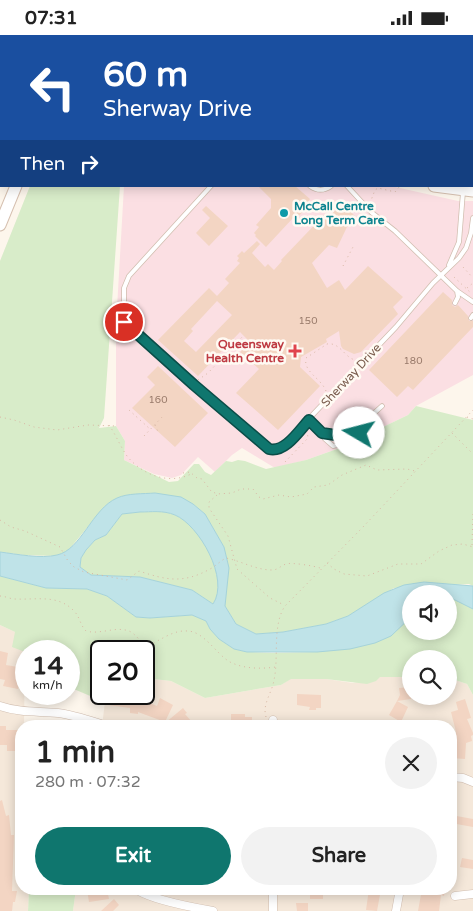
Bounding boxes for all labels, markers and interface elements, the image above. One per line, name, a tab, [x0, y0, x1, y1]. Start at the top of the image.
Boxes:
text: 07:31	[25, 7, 78, 29]
text: 60 m	[103, 54, 188, 96]
icon: left	[20, 55, 85, 120]
text: Sherway Drive	[103, 96, 252, 122]
icon: right	[75, 150, 103, 178]
text: Then	[20, 153, 65, 175]
place label: McCall Centre Long Term Care	[294, 199, 385, 228]
marker: McCall Centre Long Term Care	[278, 207, 290, 219]
pin	[103, 301, 145, 343]
icon: arrive	[110, 308, 138, 336]
house number: 150	[299, 315, 317, 327]
place label: Queensway Health Centre	[206, 337, 285, 365]
street label: Sherway Drive	[318, 340, 384, 409]
marker: Queensway Health Centre	[288, 344, 302, 358]
house number: 180	[404, 355, 422, 367]
house number: 160	[149, 394, 167, 406]
position arrow	[332, 406, 384, 458]
map controls	[402, 585, 457, 705]
button: sound	[402, 585, 457, 640]
speed limit sign: 20	[90, 640, 155, 705]
button: search	[402, 650, 457, 705]
text: 14	[32, 651, 63, 681]
text: km/h	[32, 678, 63, 692]
text: 1 min	[35, 734, 115, 771]
button: close	[385, 737, 437, 789]
text: 280 m · 07:32	[35, 772, 141, 792]
button: Exit	[35, 827, 231, 885]
button: Share	[241, 827, 437, 885]

